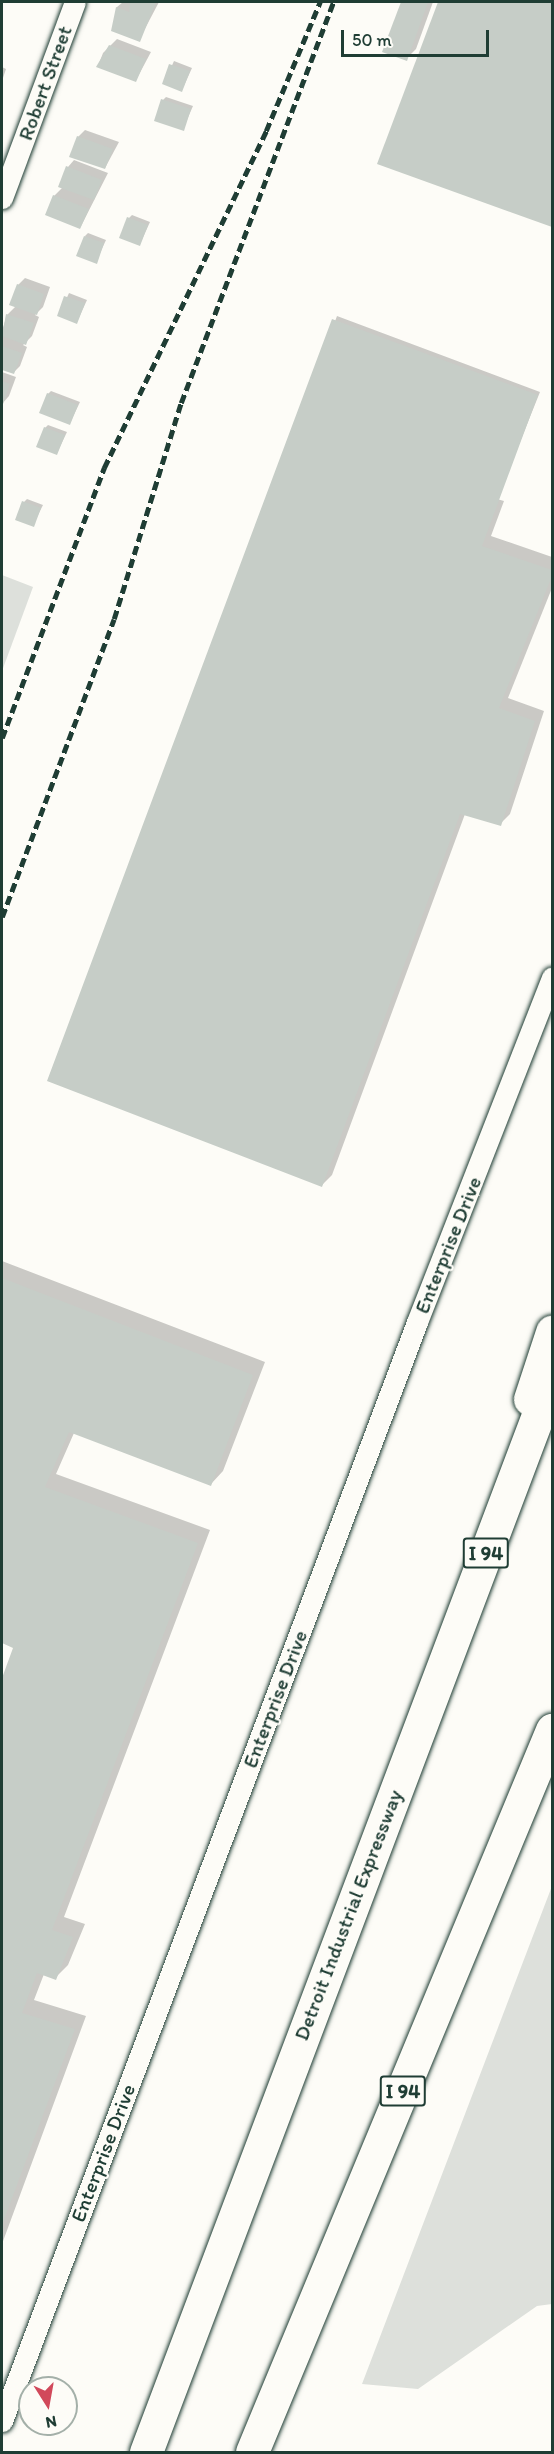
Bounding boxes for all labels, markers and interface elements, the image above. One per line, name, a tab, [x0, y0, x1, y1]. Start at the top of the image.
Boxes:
scale bar	[344, 18, 492, 56]
street label: Robert Street	[13, 22, 77, 144]
text: 50 m	[352, 29, 392, 51]
street label: Enterprise Drive	[409, 1173, 487, 1317]
road number: I 94	[462, 1536, 510, 1570]
street label: Enterprise Drive	[237, 1627, 313, 1771]
street label: Detroit Industrial Expressway	[288, 1786, 408, 2044]
road number: I 94	[379, 2074, 427, 2108]
street label: Enterprise Drive	[65, 2081, 141, 2225]
north arrow	[18, 2376, 78, 2436]
text: N	[44, 2412, 58, 2433]

